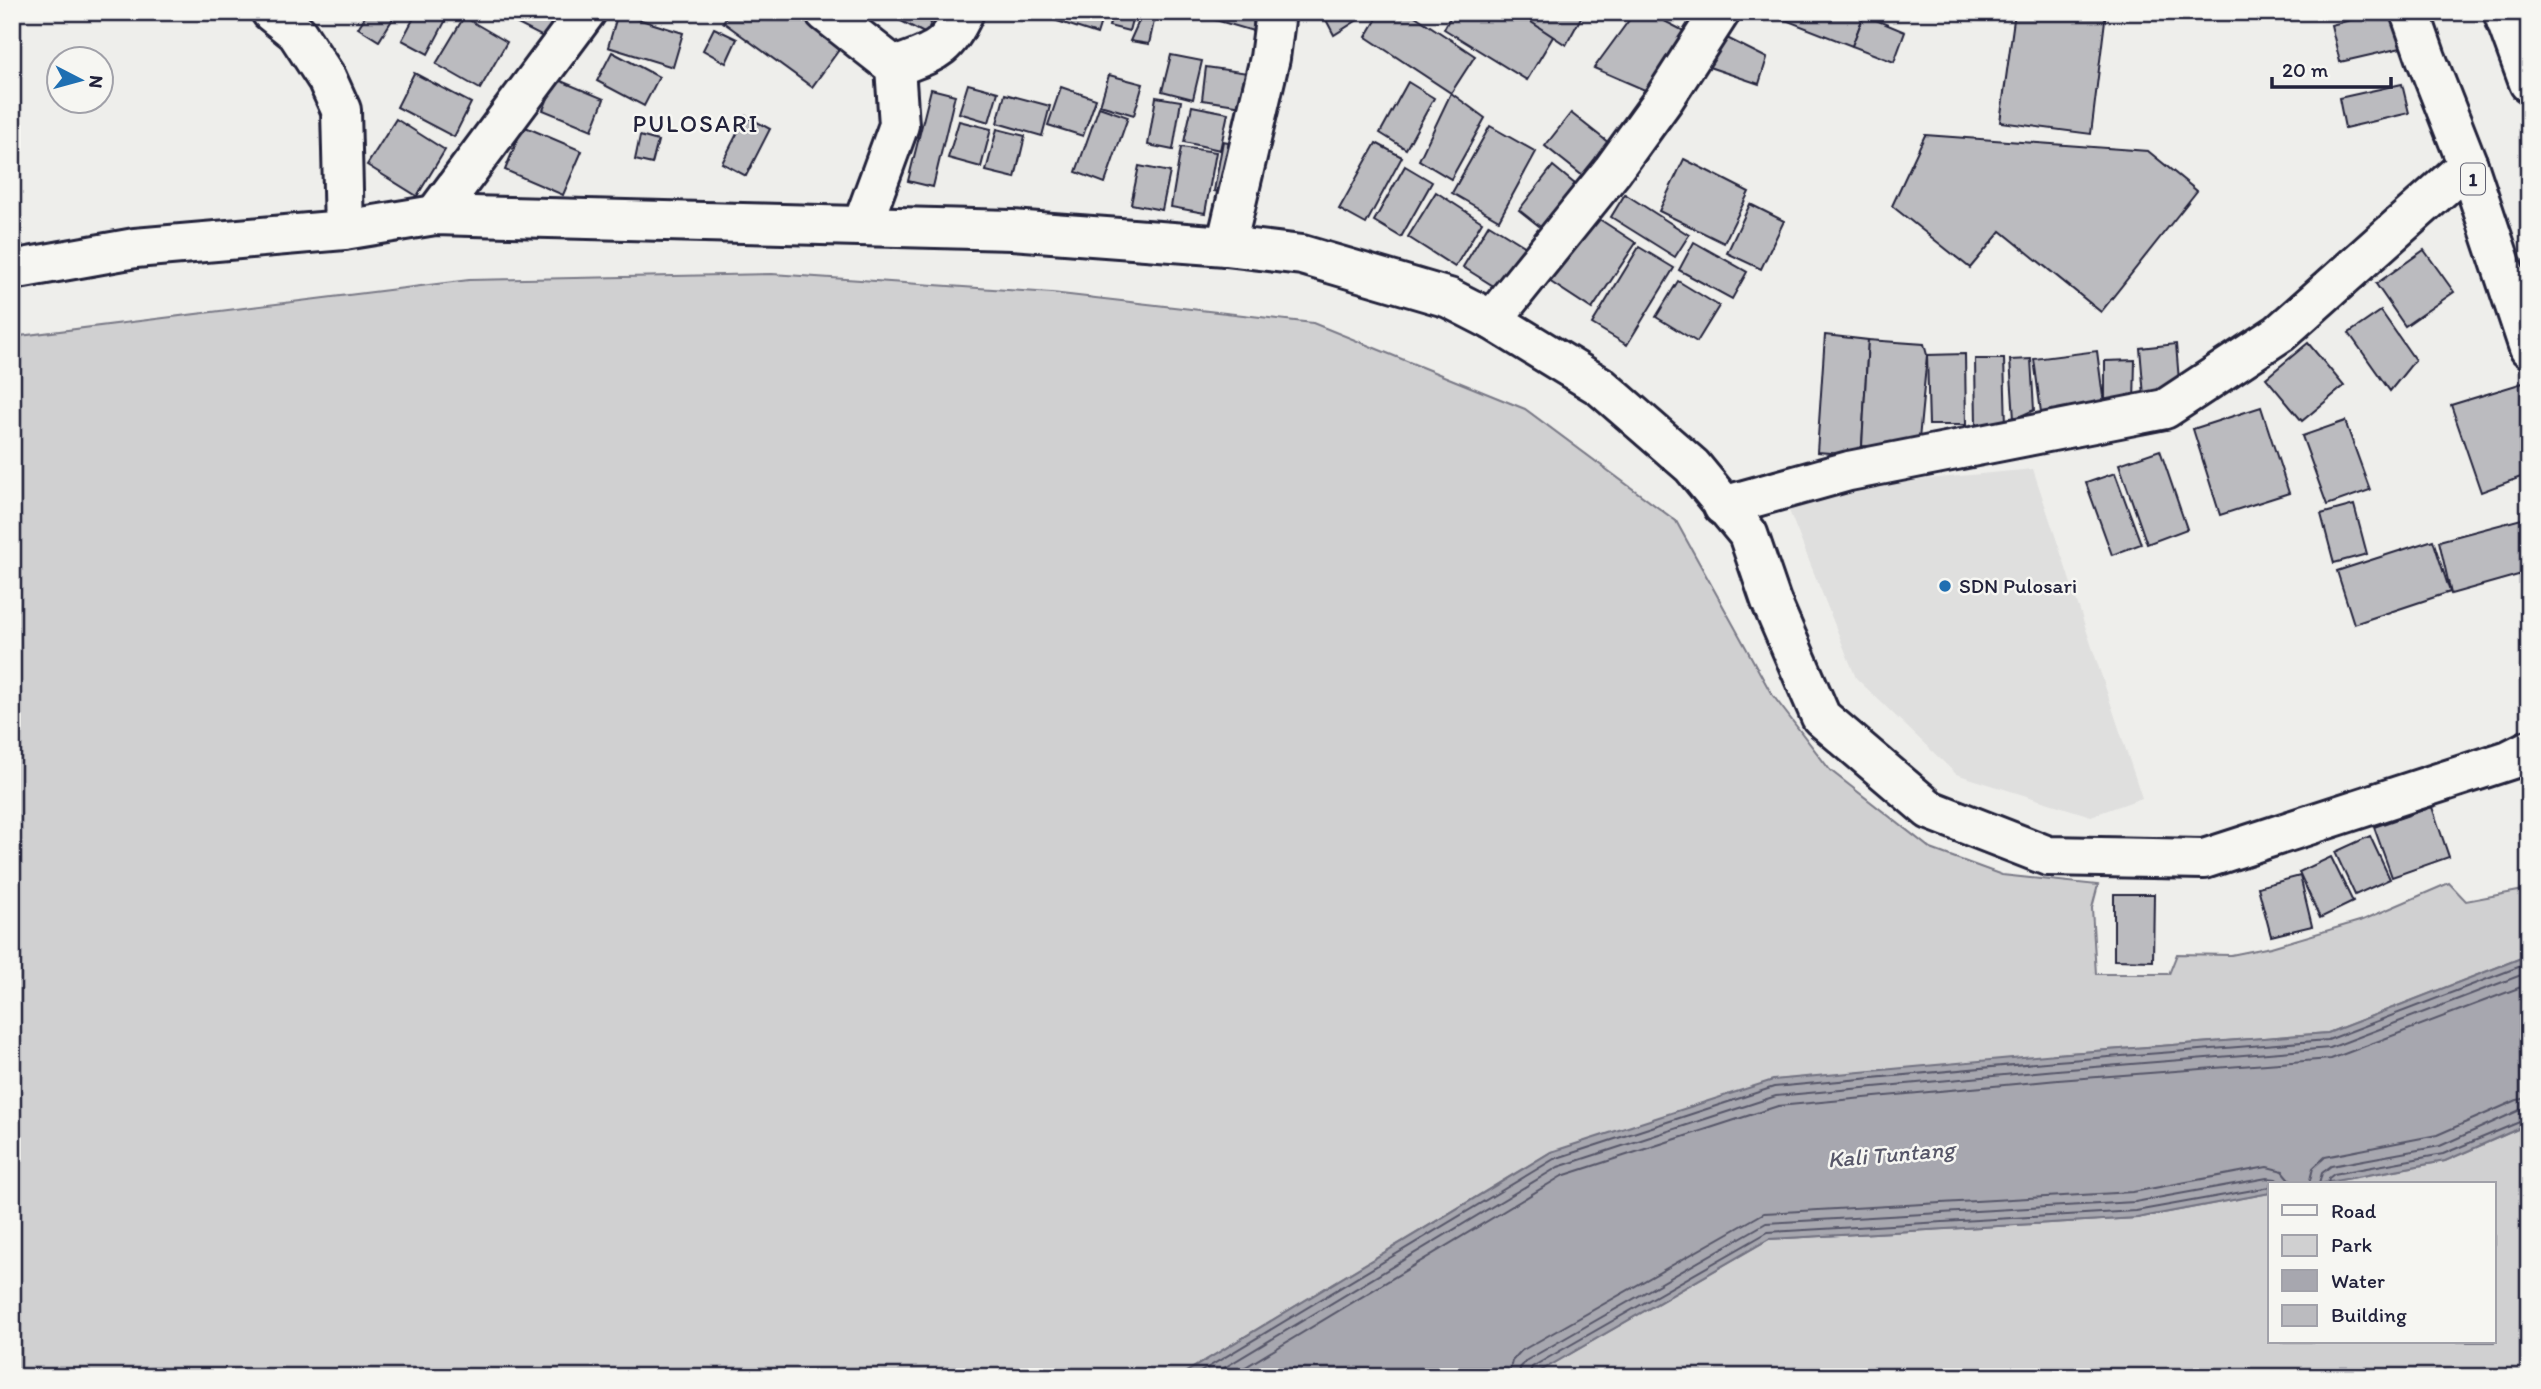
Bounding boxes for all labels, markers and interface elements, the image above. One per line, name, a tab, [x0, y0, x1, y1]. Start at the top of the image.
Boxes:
north arrow	[46, 46, 116, 116]
scale bar	[2272, 46, 2390, 90]
text: 20 m	[2282, 57, 2329, 82]
text: N	[84, 74, 109, 89]
district label: PULOSARI	[632, 109, 760, 138]
road number: 1	[2461, 164, 2485, 195]
place label: SDN Pulosari	[1959, 573, 2077, 598]
marker: SDN Pulosari	[1937, 578, 1953, 594]
water label: Kali Tuntang	[1826, 1134, 1959, 1174]
legend	[2268, 1182, 2496, 1344]
text: Road	[2331, 1198, 2377, 1223]
text: Park	[2331, 1232, 2373, 1257]
text: Water	[2331, 1268, 2385, 1293]
text: Building	[2331, 1302, 2407, 1327]

